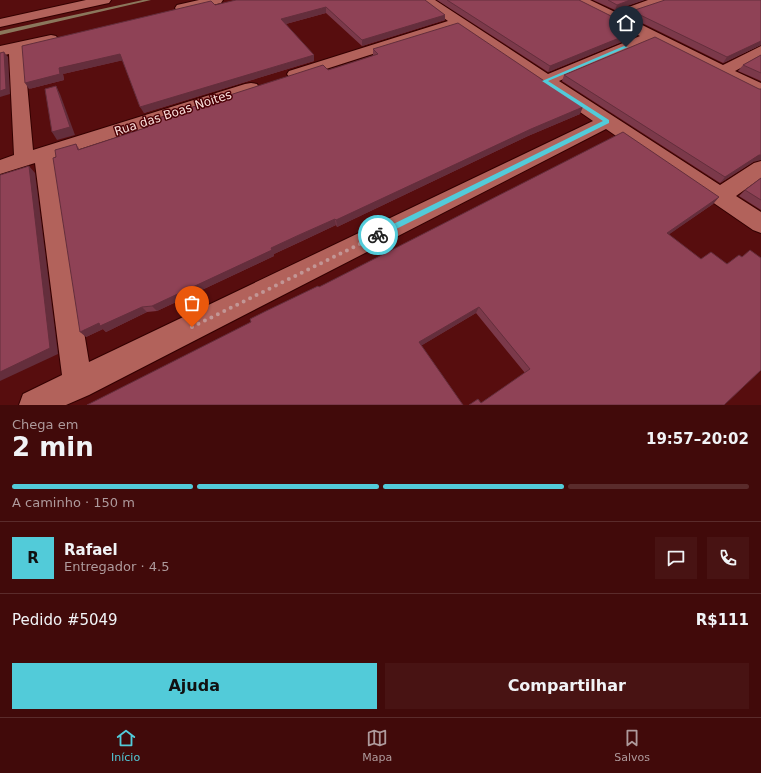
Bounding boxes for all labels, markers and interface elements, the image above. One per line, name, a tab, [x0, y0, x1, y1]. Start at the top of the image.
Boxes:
pin	[609, 6, 643, 47]
icon: home	[615, 12, 637, 34]
street label: Rua das Boas Noites	[113, 87, 233, 139]
courier	[358, 215, 398, 255]
icon: bike	[367, 224, 389, 246]
pin	[175, 286, 209, 327]
icon: bag	[181, 292, 203, 314]
text: Chega em	[12, 417, 78, 432]
text: 19:57–20:02	[646, 430, 749, 448]
text: 2 min	[12, 432, 94, 462]
text: A caminho · 150 m	[12, 495, 135, 510]
button: chat	[655, 537, 697, 579]
button: phone	[707, 537, 749, 579]
text: Rafael	[64, 541, 118, 559]
text: R	[27, 549, 39, 567]
text: Entregador · 4.5	[64, 559, 169, 574]
text: Pedido #5049	[12, 611, 118, 629]
text: R$111	[696, 611, 749, 629]
button: Ajuda	[12, 663, 377, 709]
button: Compartilhar	[385, 663, 749, 709]
tab: Início	[111, 727, 140, 764]
tab: Mapa	[362, 727, 392, 764]
tab: Salvos	[614, 727, 650, 764]

